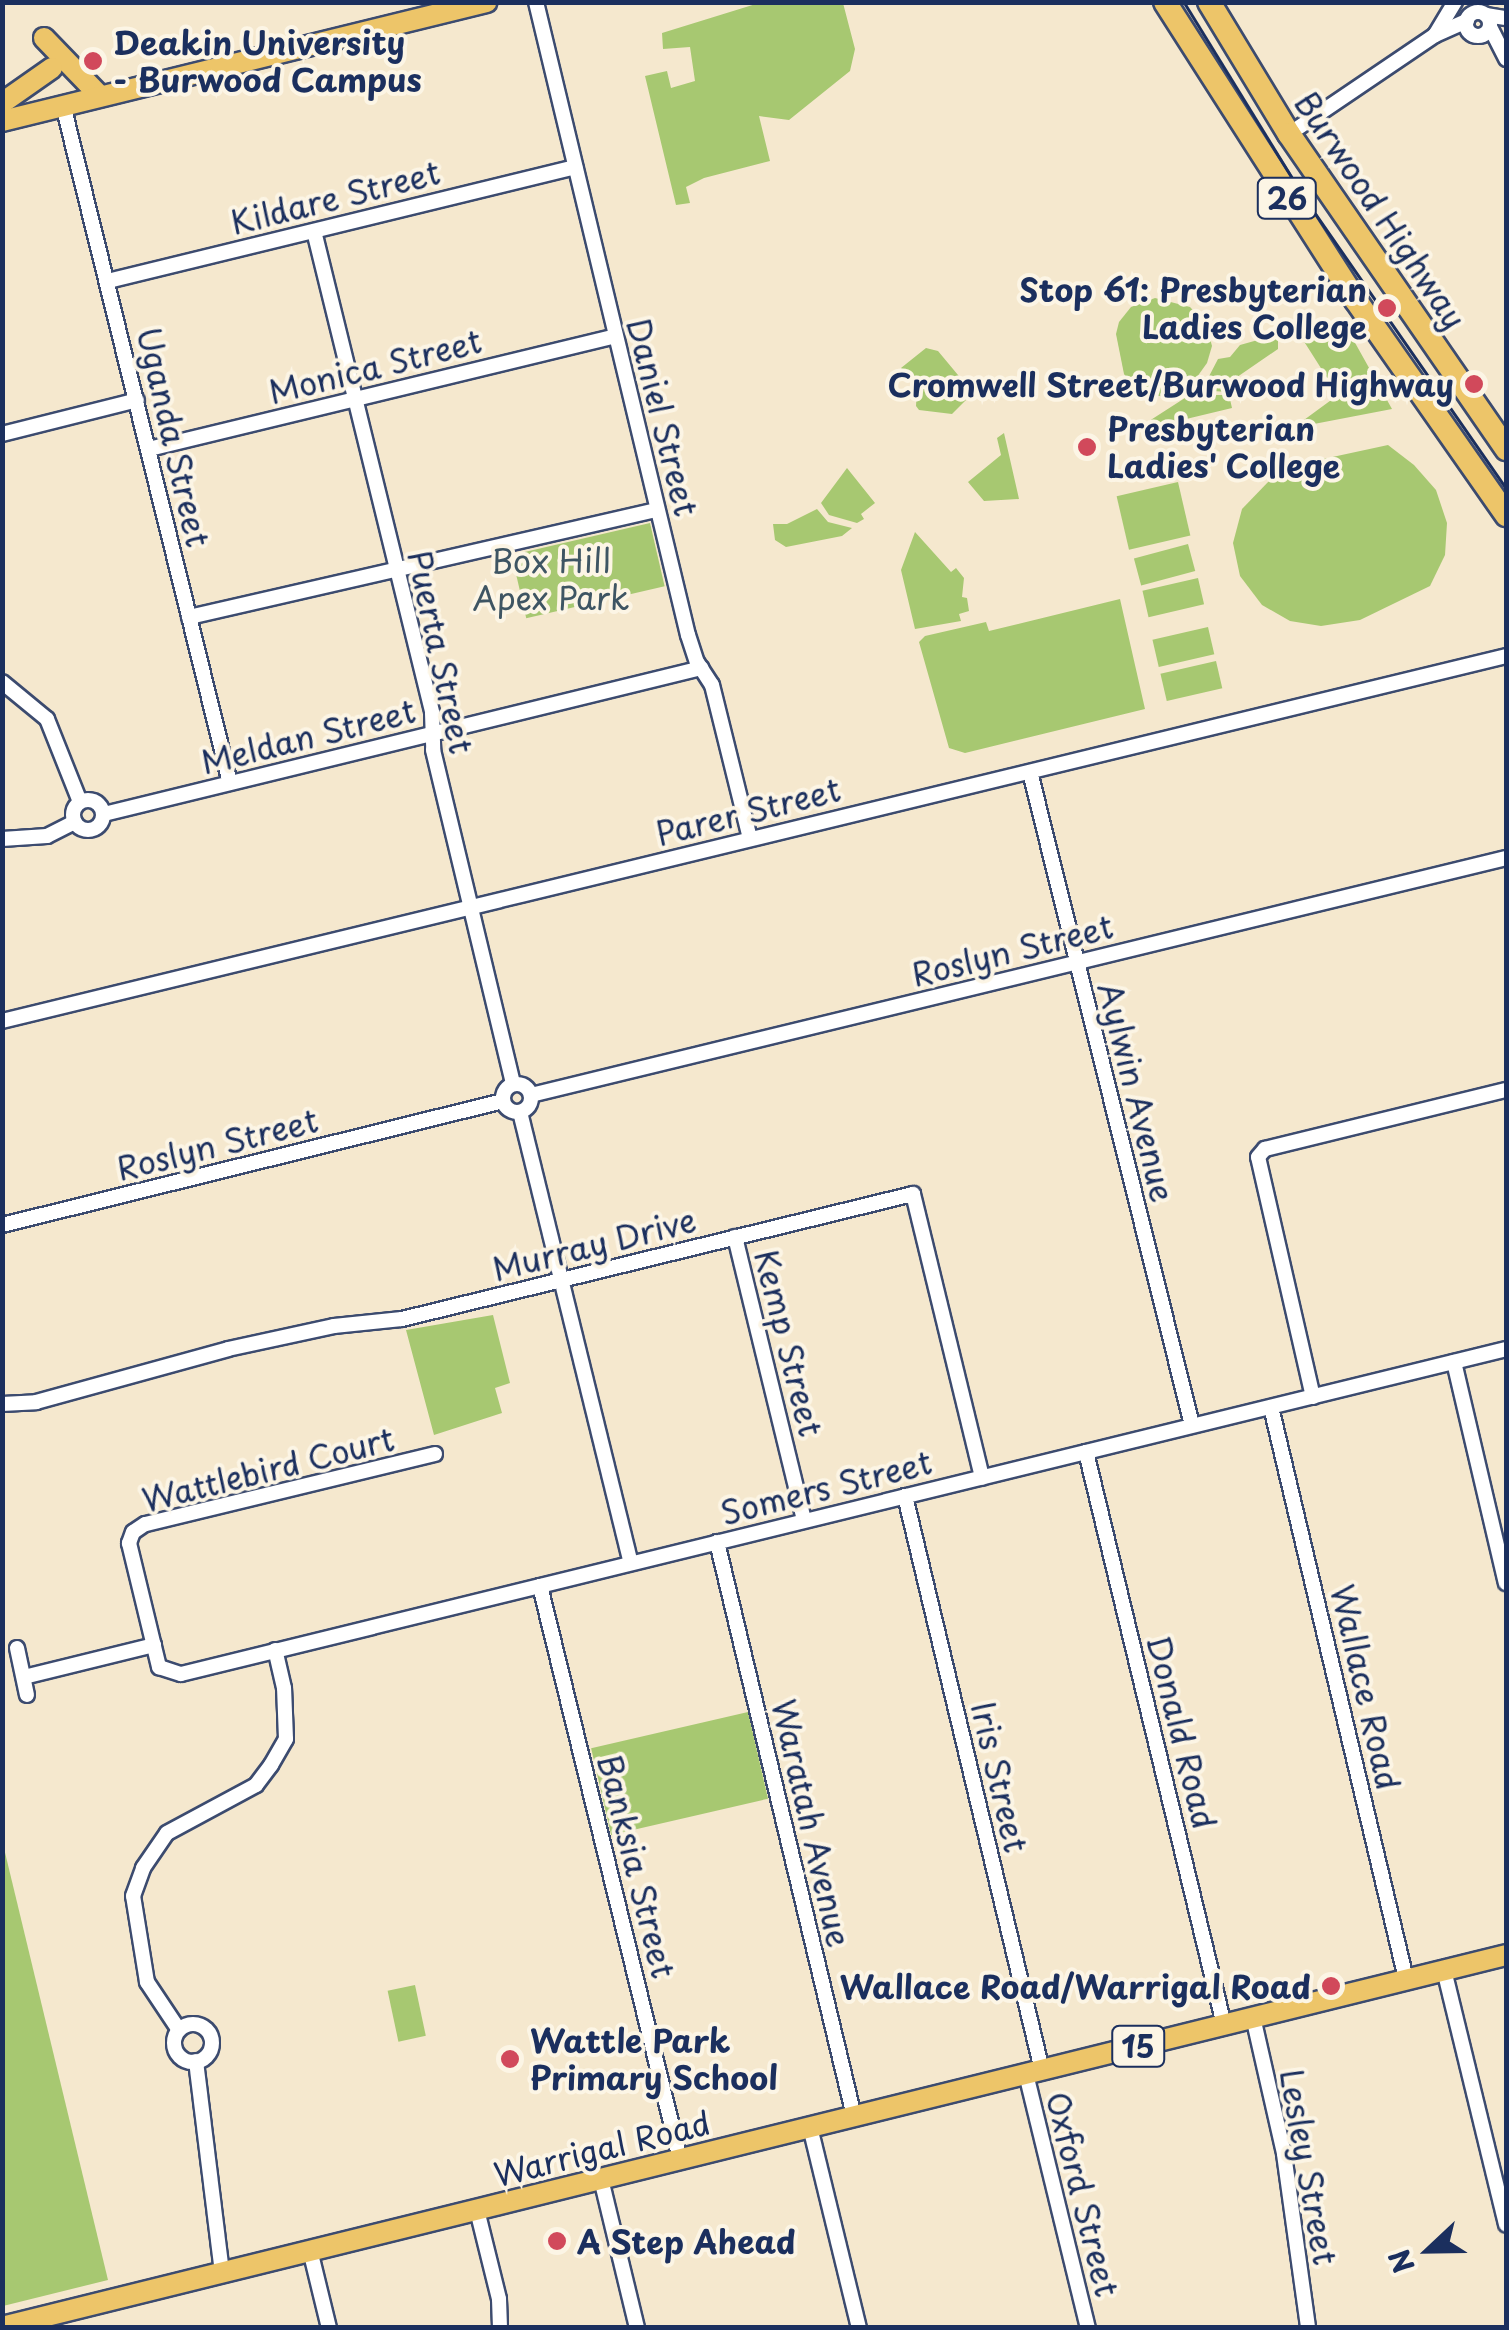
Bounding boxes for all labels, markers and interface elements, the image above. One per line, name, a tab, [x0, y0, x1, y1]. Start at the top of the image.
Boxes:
place label: Deakin University - Burwood Campus	[113, 24, 424, 99]
marker: Deakin University - Burwood Campus	[82, 50, 104, 72]
street label: Burwood Highway	[1287, 83, 1475, 337]
street label: Kildare Street	[226, 152, 444, 242]
road number: 26	[1254, 173, 1320, 223]
place label: Stop 61: Presbyterian Ladies College	[1019, 271, 1367, 346]
marker: Stop 61: Presbyterian Ladies College	[1376, 297, 1398, 319]
street label: Daniel Street	[620, 313, 706, 521]
street label: Monica Street	[264, 321, 486, 411]
street label: Uganda Street	[130, 323, 218, 551]
place label: Cromwell Street/Burwood Highway	[884, 365, 1454, 403]
marker: Cromwell Street/Burwood Highway	[1463, 373, 1485, 395]
place label: Presbyterian Ladies' College	[1107, 410, 1342, 485]
marker: Presbyterian Ladies' College	[1076, 436, 1098, 458]
park label: Box Hill Apex Park	[471, 542, 631, 617]
street label: Puerta Street	[400, 545, 482, 759]
street label: Meldan Street	[197, 691, 419, 781]
street label: Parer Street	[651, 769, 845, 853]
street label: Roslyn Street	[907, 906, 1117, 994]
street label: Aylwin Avenue	[1091, 978, 1183, 1206]
street label: Roslyn Street	[112, 1100, 322, 1188]
street label: Murray Drive	[488, 1200, 700, 1288]
street label: Kemp Street	[747, 1246, 831, 1440]
street label: Wattlebird Court	[137, 1419, 399, 1519]
street label: Somers Street	[716, 1442, 936, 1532]
street label: Wallace Road	[1324, 1581, 1408, 1793]
street label: Donald Road	[1139, 1630, 1225, 1834]
street label: Waratah Avenue	[765, 1694, 859, 1952]
street label: Iris Street	[964, 1698, 1036, 1856]
street label: Banksia Street	[591, 1750, 683, 1982]
place label: Wallace Road/Warrigal Road	[836, 1967, 1311, 2005]
marker: Wallace Road/Warrigal Road	[1320, 1975, 1342, 1997]
road number: 15	[1110, 2021, 1166, 2071]
place label: Wattle Park Primary School	[530, 2022, 778, 2097]
marker: Wattle Park Primary School	[499, 2048, 521, 2070]
street label: Lesley Street	[1273, 2065, 1345, 2269]
street label: Oxford Street	[1039, 2087, 1127, 2301]
street label: Warrigal Road	[489, 2102, 715, 2194]
north arrow	[1379, 2200, 1479, 2300]
place label: A Step Ahead	[577, 2222, 797, 2260]
marker: A Step Ahead	[546, 2230, 568, 2252]
text: N	[1377, 2243, 1425, 2280]

